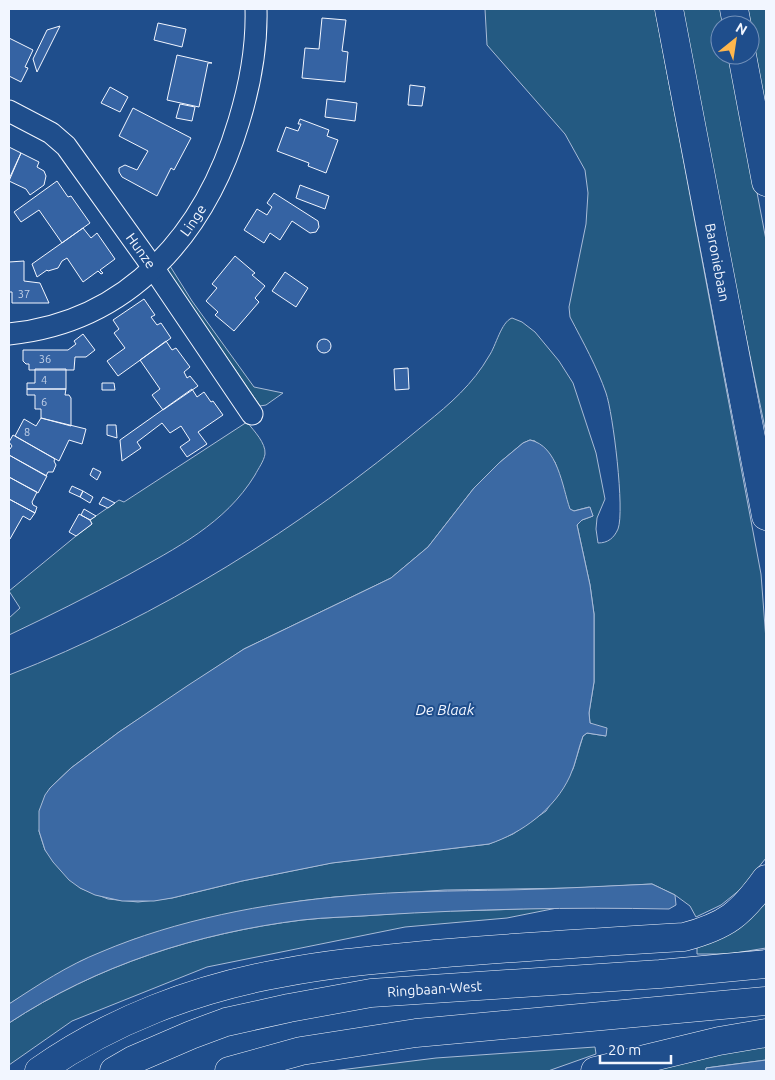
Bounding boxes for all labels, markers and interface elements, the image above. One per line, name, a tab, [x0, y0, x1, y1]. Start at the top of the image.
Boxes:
north arrow	[710, 15, 760, 65]
text: N	[733, 19, 750, 38]
street label: Linge	[177, 202, 209, 239]
street label: Baroniebaan	[702, 222, 733, 303]
street label: Hunze	[123, 230, 159, 272]
house number: 37	[18, 288, 30, 300]
house number: 36	[39, 353, 51, 365]
house number: 4	[41, 374, 47, 386]
house number: 6	[41, 396, 47, 408]
house number: 8	[24, 426, 30, 438]
water label: De Blaak	[416, 701, 475, 718]
street label: Ringbaan-West	[387, 978, 483, 1000]
scale bar	[600, 1032, 671, 1064]
text: 20 m	[608, 1041, 641, 1058]

